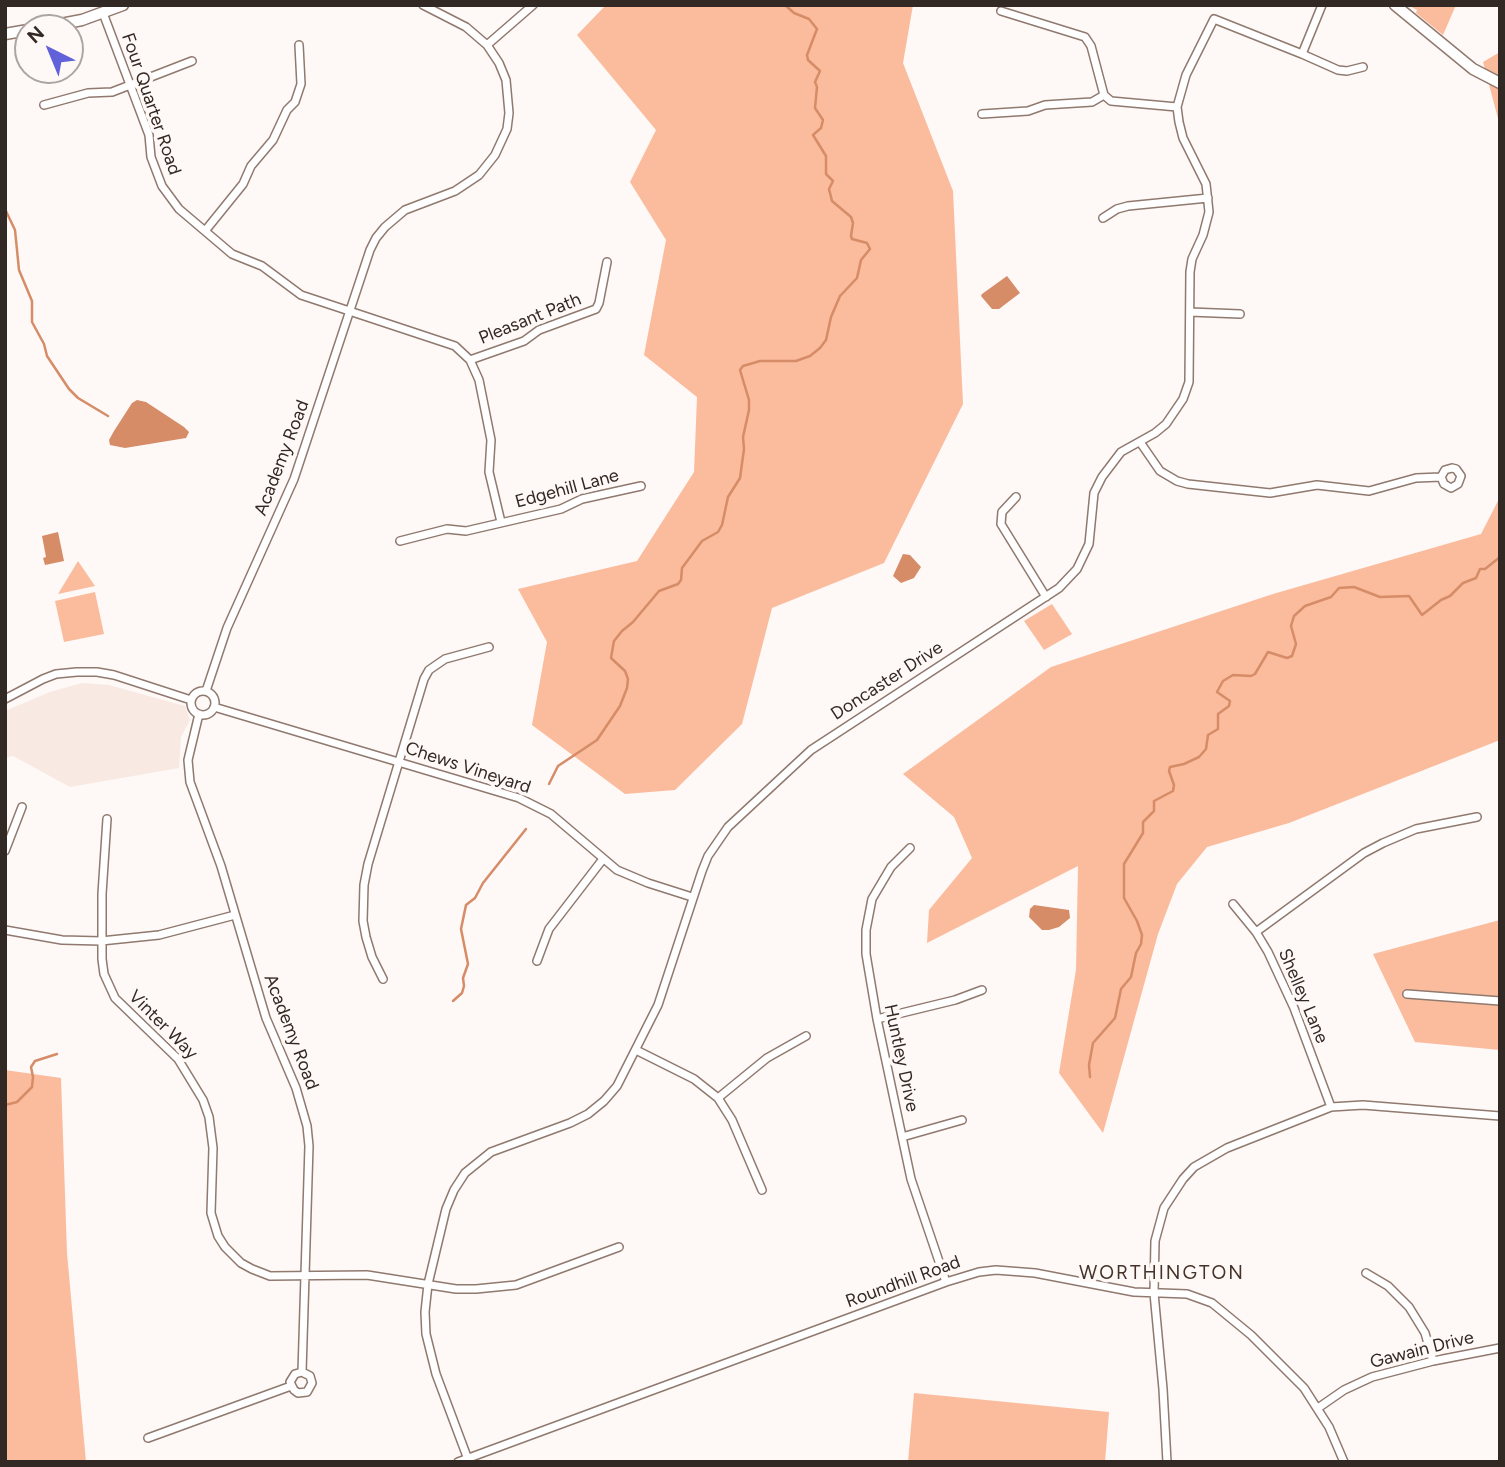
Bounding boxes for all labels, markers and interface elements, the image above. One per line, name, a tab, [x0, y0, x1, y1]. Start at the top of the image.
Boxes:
north arrow	[14, 14, 84, 84]
text: N	[22, 21, 49, 48]
street label: Four Quarter Road	[117, 30, 185, 178]
street label: Pleasant Path	[476, 289, 584, 349]
street label: Academy Road	[250, 397, 314, 519]
street label: Edgehill Lane	[513, 465, 621, 513]
street label: Doncaster Drive	[827, 637, 947, 725]
street label: Chews Vineyard	[402, 738, 534, 798]
street label: Shelley Lane	[1273, 945, 1333, 1047]
street label: Academy Road	[259, 971, 323, 1093]
street label: Vinter Way	[124, 986, 202, 1064]
street label: Huntley Drive	[879, 1002, 923, 1114]
street label: Roundhill Road	[843, 1251, 963, 1313]
district label: WORTHINGTON	[1080, 1262, 1244, 1284]
street label: Gawain Drive	[1368, 1327, 1476, 1373]

